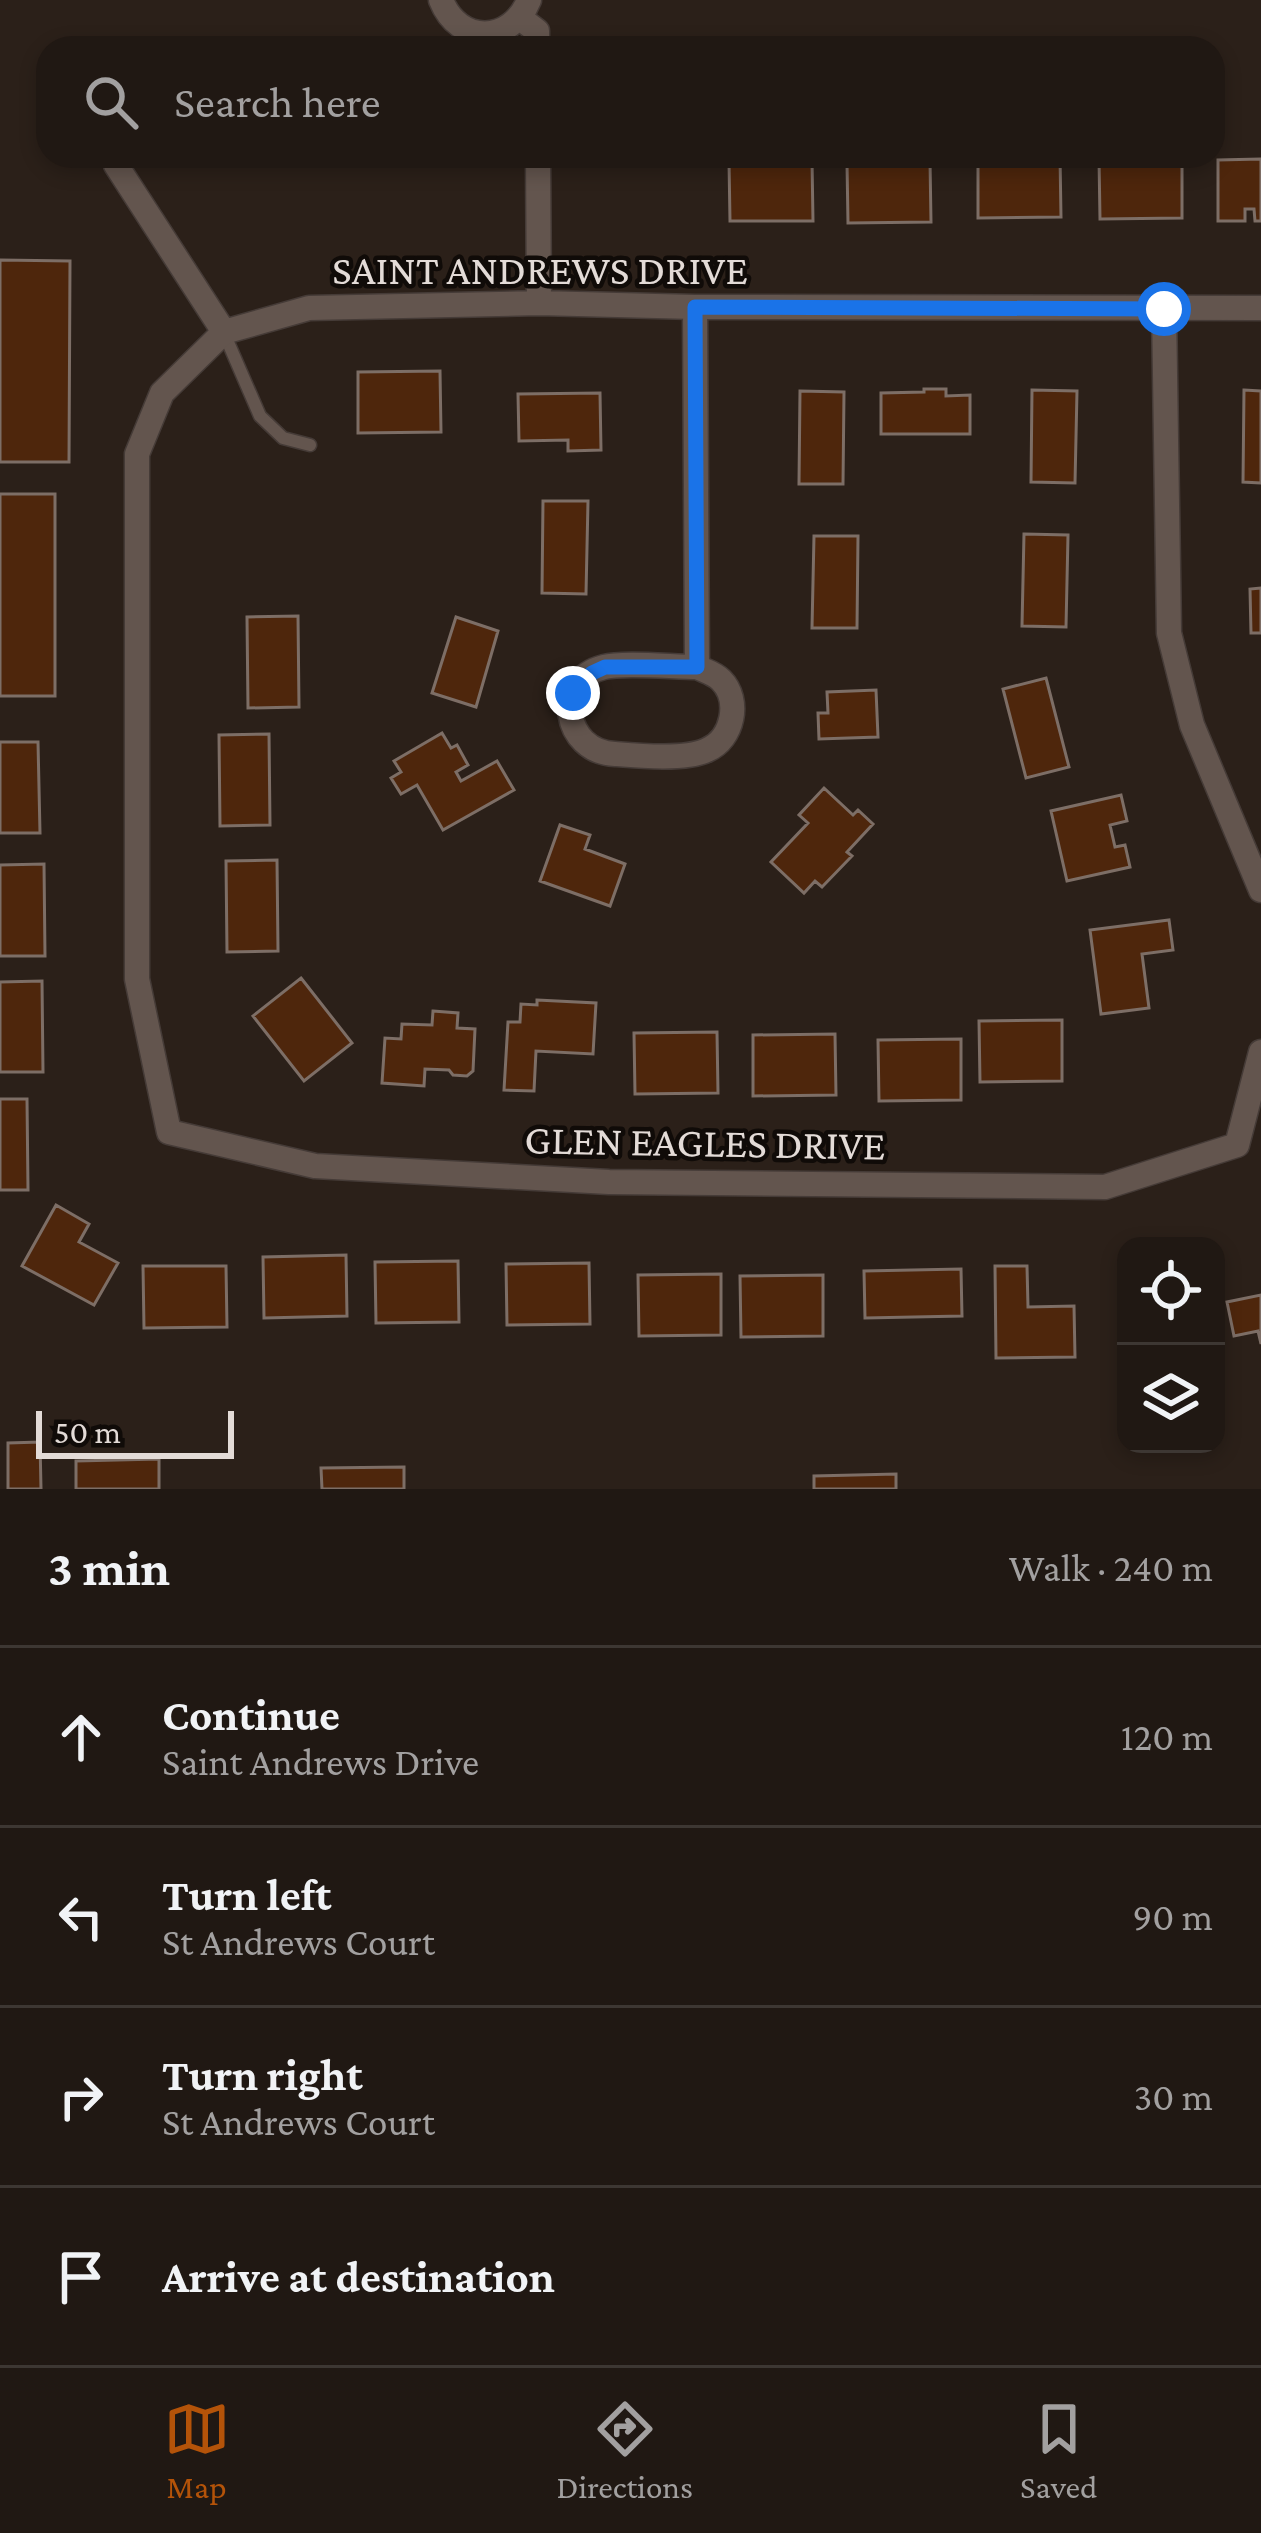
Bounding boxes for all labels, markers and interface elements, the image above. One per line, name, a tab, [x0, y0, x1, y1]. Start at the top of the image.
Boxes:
search box	[36, 36, 1225, 168]
icon: search	[78, 69, 144, 135]
text: Search here	[174, 77, 381, 127]
street label: SAINT ANDREWS DRIVE	[332, 246, 748, 293]
route start	[1137, 282, 1191, 336]
route end	[546, 666, 600, 720]
street label: GLEN EAGLES DRIVE	[524, 1115, 886, 1169]
map controls	[1117, 1237, 1225, 1453]
button: locate	[1117, 1237, 1225, 1345]
button: layers	[1117, 1345, 1225, 1453]
scale bar	[36, 1405, 234, 1458]
text: 50 m	[54, 1413, 121, 1450]
text: 3 min	[48, 1539, 170, 1596]
text: Walk · 240 m	[1009, 1546, 1213, 1589]
text: Continue	[162, 1690, 340, 1740]
icon: ahead	[48, 1704, 114, 1770]
text: 120 m	[1121, 1715, 1213, 1758]
text: Saint Andrews Drive	[162, 1740, 479, 1783]
text: Turn left	[162, 1870, 331, 1920]
icon: left	[48, 1884, 114, 1950]
text: 90 m	[1132, 1895, 1213, 1938]
text: St Andrews Court	[162, 1920, 435, 1963]
text: Turn right	[162, 2050, 363, 2100]
icon: right	[48, 2064, 114, 2130]
text: 30 m	[1134, 2075, 1213, 2118]
text: St Andrews Court	[162, 2100, 435, 2143]
icon: arrive	[48, 2244, 114, 2310]
text: Arrive at destination	[162, 2252, 555, 2302]
tab: Map	[164, 2396, 230, 2505]
tab: Directions	[557, 2396, 693, 2505]
tab: Saved	[1020, 2396, 1097, 2505]

